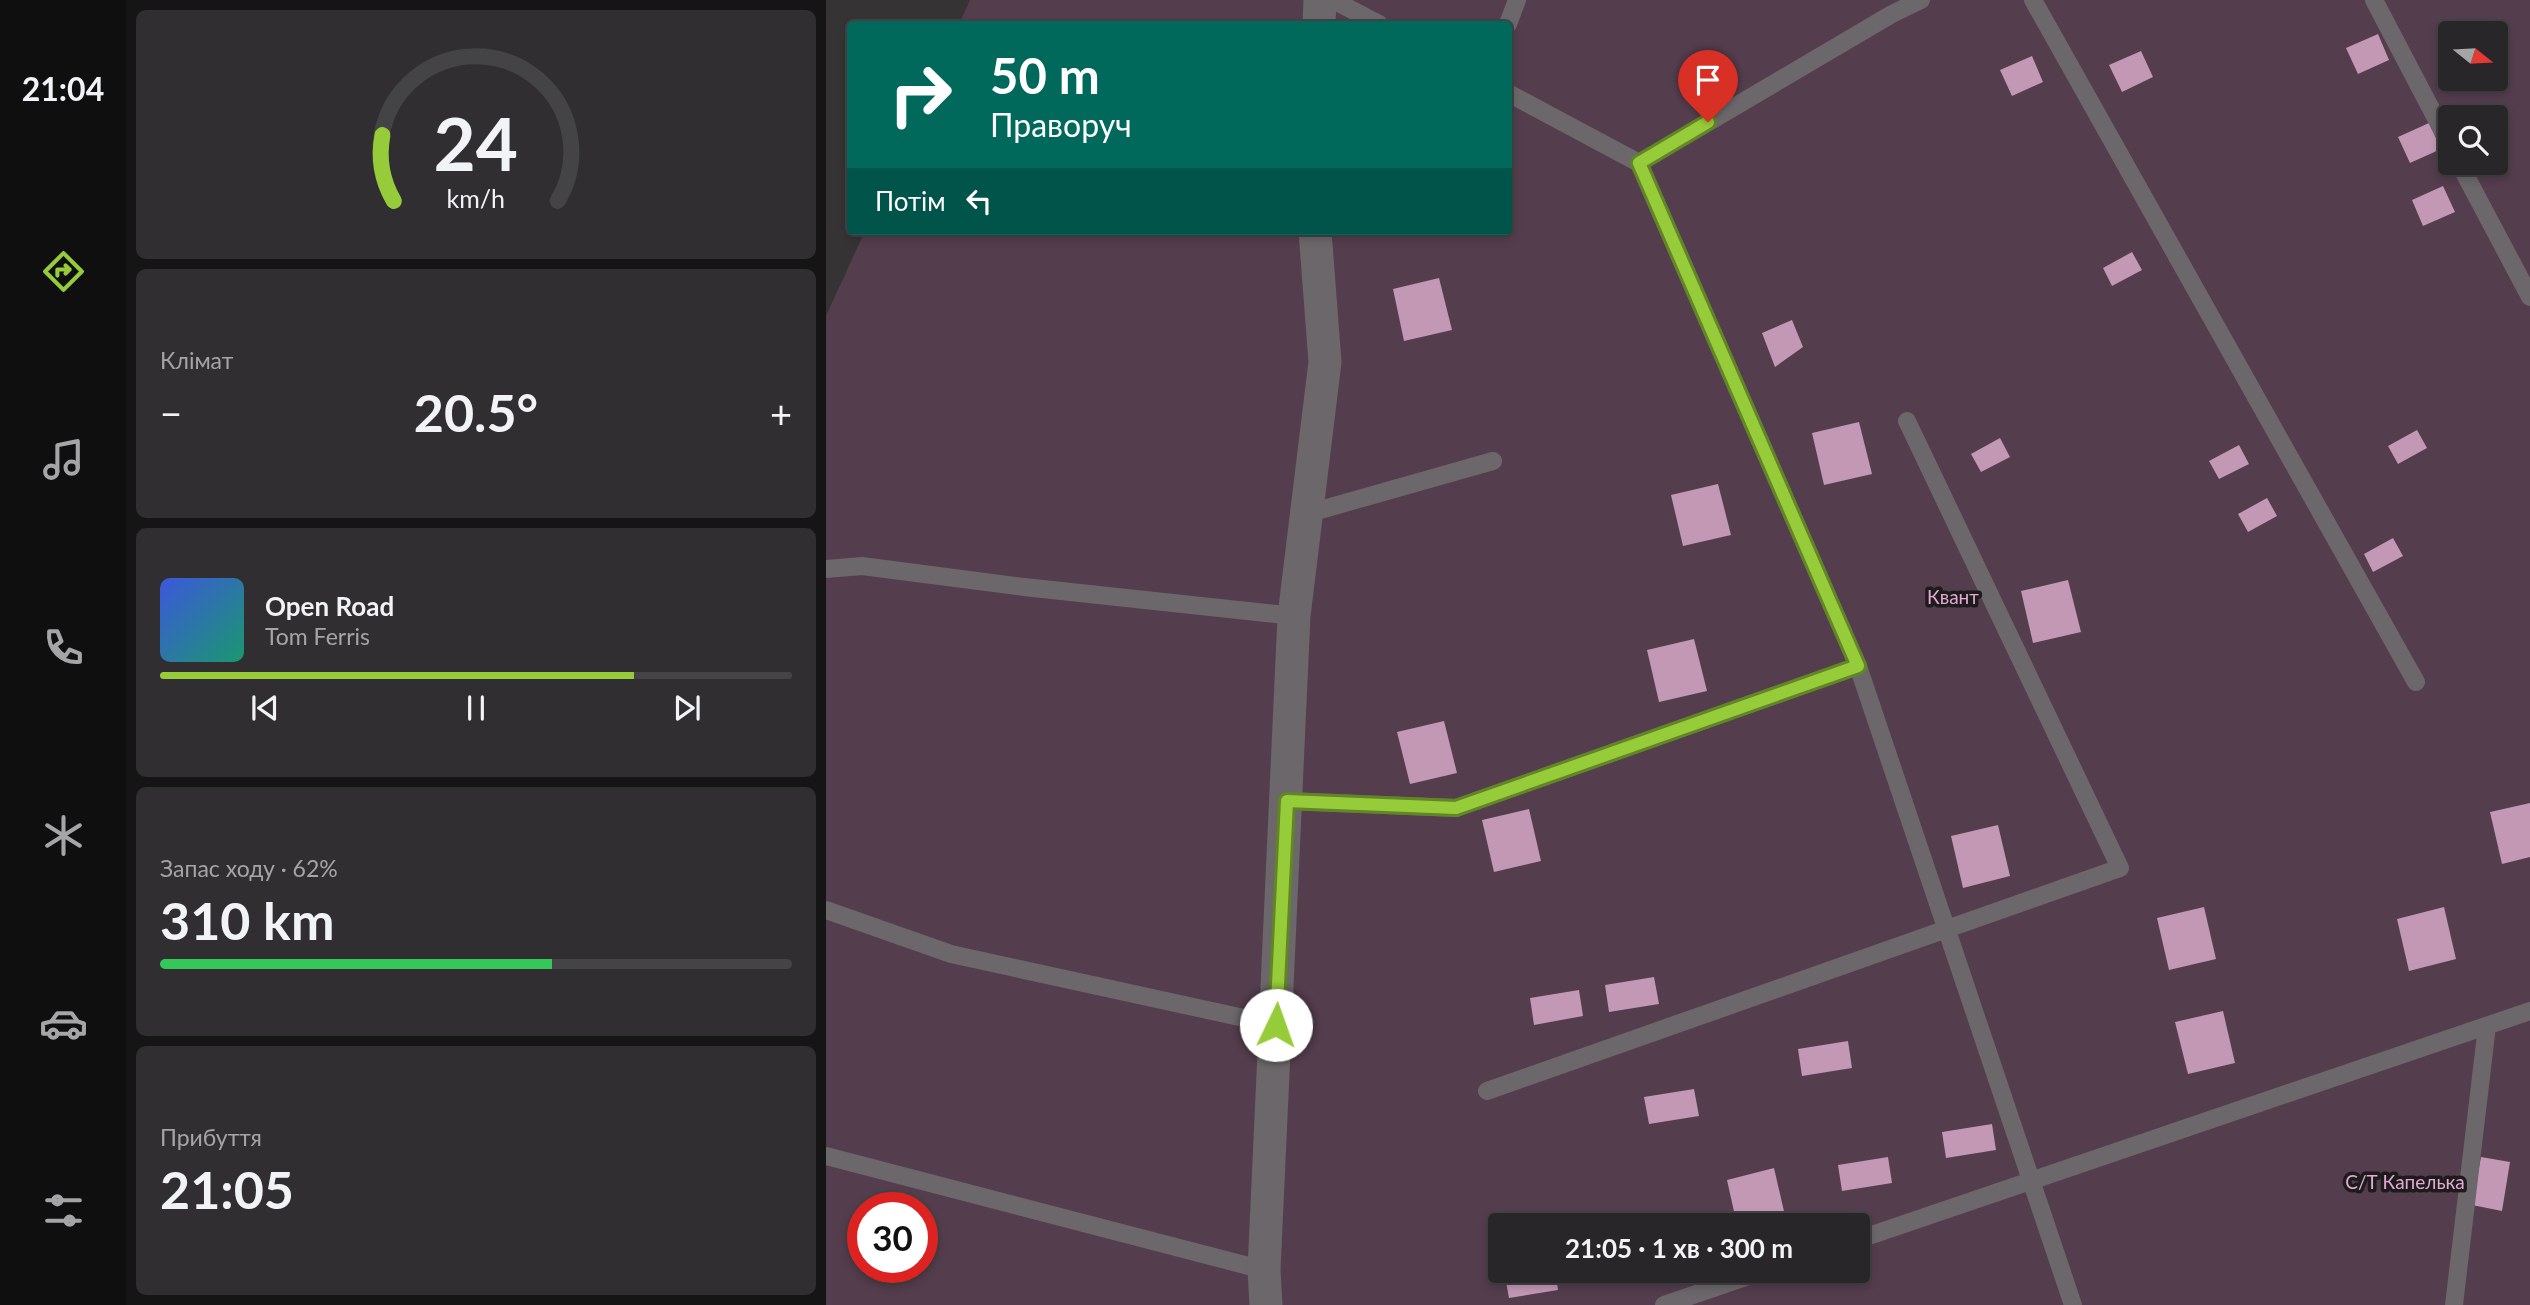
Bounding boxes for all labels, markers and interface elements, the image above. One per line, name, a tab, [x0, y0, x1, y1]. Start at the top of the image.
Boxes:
north arrow	[2438, 21, 2508, 91]
map controls	[2438, 21, 2508, 175]
text: 50 m	[990, 46, 1100, 104]
icon: right	[875, 49, 966, 140]
pin	[1678, 50, 1738, 122]
icon: arrive	[1689, 61, 1727, 99]
text: 21:04	[22, 69, 104, 108]
text: 24	[434, 99, 518, 187]
text: Праворуч	[990, 105, 1132, 144]
button: search	[2438, 105, 2508, 175]
text: km/h	[447, 182, 505, 212]
icon: left	[960, 182, 998, 220]
text: Потім	[875, 185, 946, 217]
icon: directions	[39, 247, 88, 296]
text: Клімат	[160, 346, 233, 374]
text: 20.5°	[414, 381, 538, 443]
text: −	[160, 390, 182, 436]
text: +	[770, 390, 792, 436]
icon: music	[39, 435, 88, 484]
park label: Квант	[1927, 585, 1979, 608]
text: Open Road	[265, 590, 394, 622]
text: Tom Ferris	[265, 622, 370, 650]
icon: phone	[39, 623, 88, 672]
icon: previous	[246, 689, 284, 727]
icon: pause	[457, 689, 495, 727]
icon: next	[668, 689, 706, 727]
icon: climate	[39, 811, 88, 860]
text: Запас ходу · 62%	[160, 854, 338, 882]
text: 310 km	[160, 889, 334, 951]
position arrow	[1239, 988, 1313, 1062]
icon: car	[39, 999, 88, 1048]
text: Прибуття	[160, 1123, 262, 1151]
text: 21:05	[160, 1158, 294, 1220]
park label: С/Т Капелька	[2345, 1170, 2465, 1193]
icon: filters	[39, 1186, 88, 1235]
speed limit sign: 30	[847, 1192, 938, 1283]
text: 21:05 · 1 хв · 300 m	[1565, 1232, 1793, 1264]

